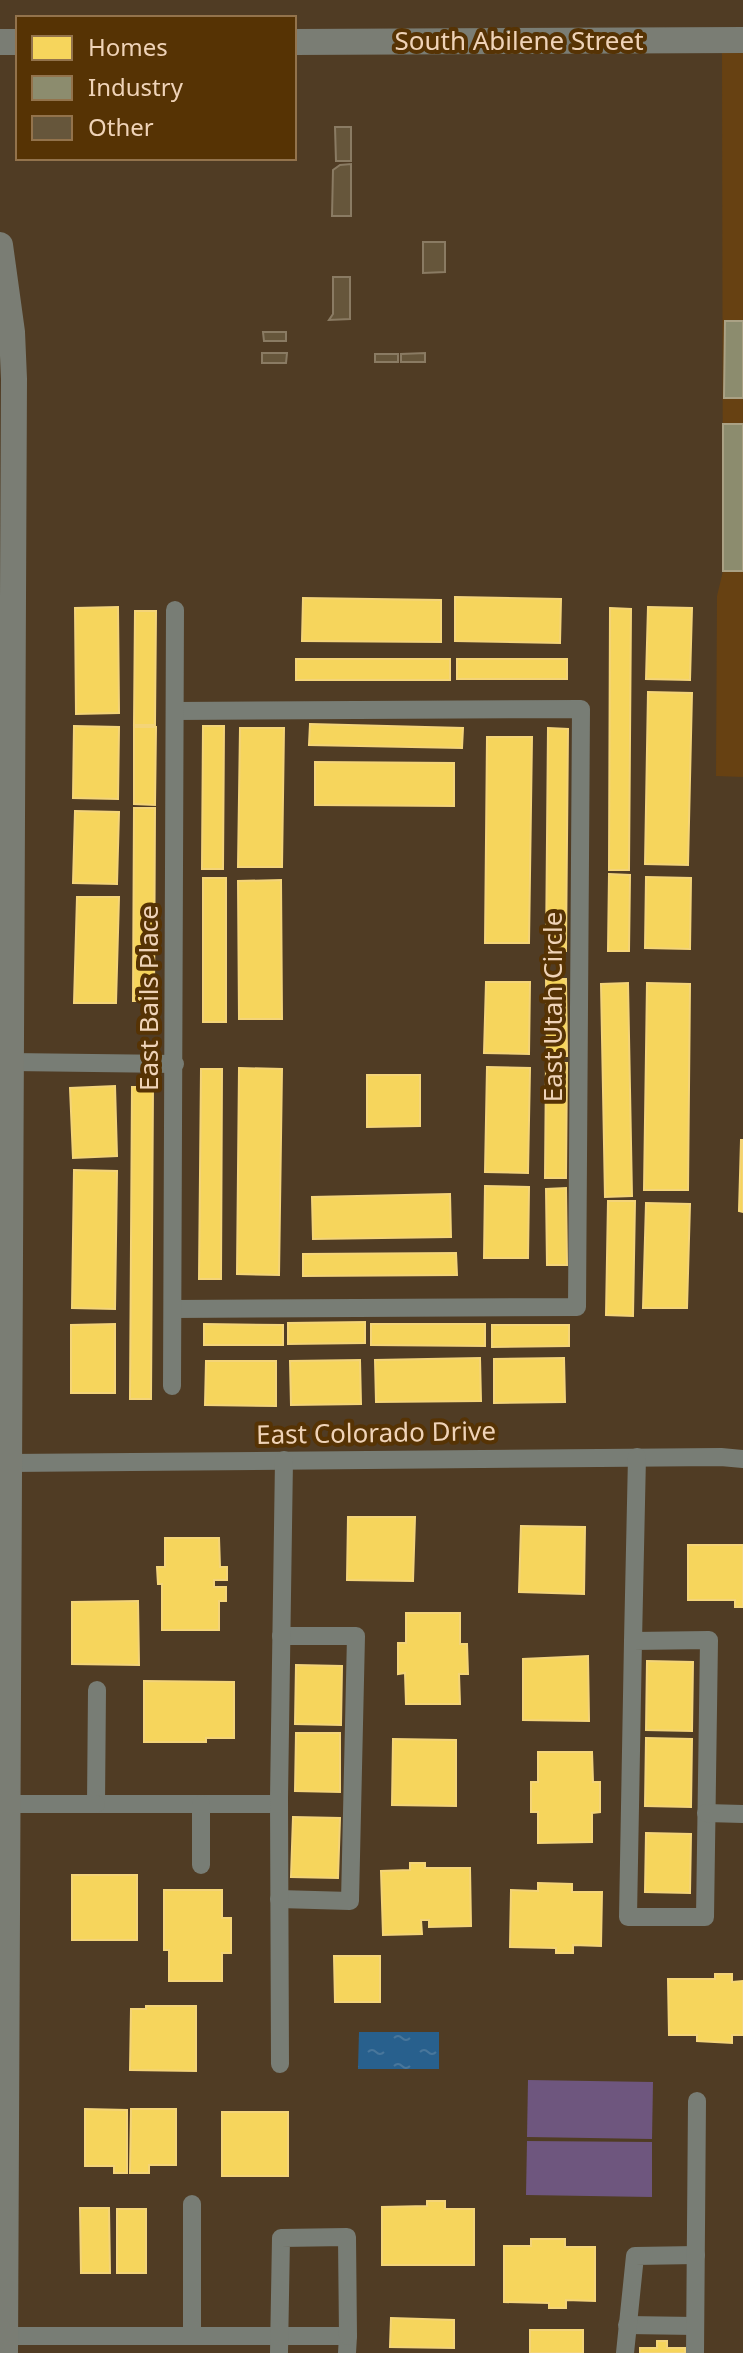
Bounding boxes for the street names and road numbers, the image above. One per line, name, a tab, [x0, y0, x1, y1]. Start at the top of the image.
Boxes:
street label: South Abilene Street	[394, 22, 644, 58]
street label: East Bails Place	[130, 905, 166, 1091]
street label: East Utah Circle	[534, 912, 570, 1102]
street label: East Colorado Drive	[256, 1412, 496, 1452]

